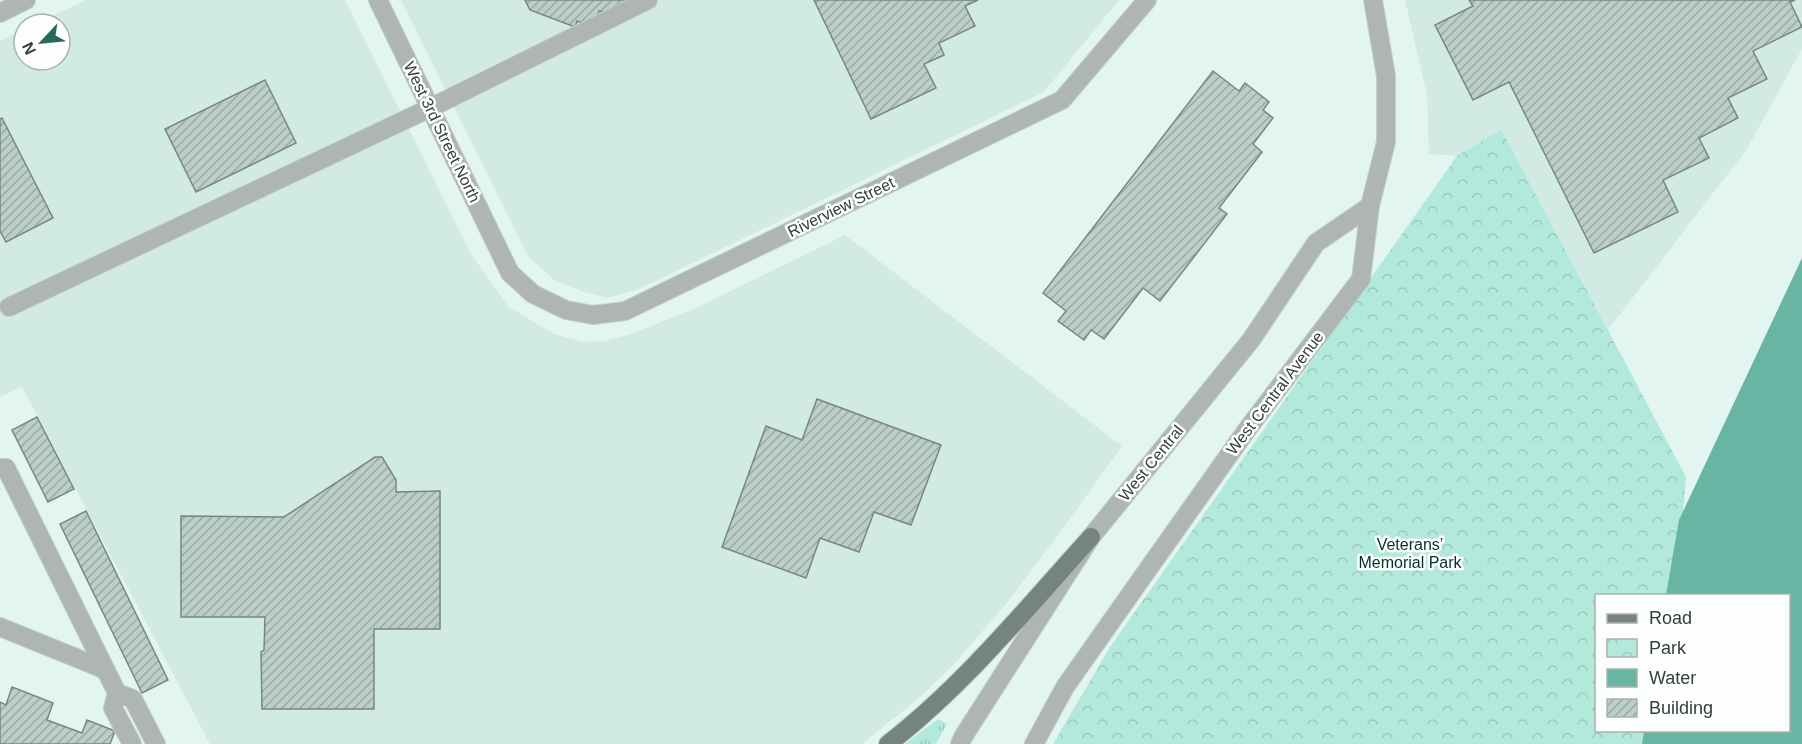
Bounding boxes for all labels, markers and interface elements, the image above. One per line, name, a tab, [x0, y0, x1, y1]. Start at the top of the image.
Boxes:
north arrow	[12, 12, 72, 72]
text: N	[19, 39, 39, 57]
street label: West 3rd Street North	[401, 59, 483, 205]
street label: Riverview Street	[785, 174, 898, 240]
street label: West Central Avenue	[1223, 328, 1327, 458]
street label: West Central	[1115, 422, 1187, 504]
park label: Veterans’ Memorial Park	[1358, 536, 1463, 571]
legend	[1595, 594, 1790, 732]
text: Road	[1649, 608, 1692, 628]
text: Park	[1649, 638, 1687, 658]
text: Water	[1649, 668, 1696, 688]
text: Building	[1649, 698, 1713, 718]

